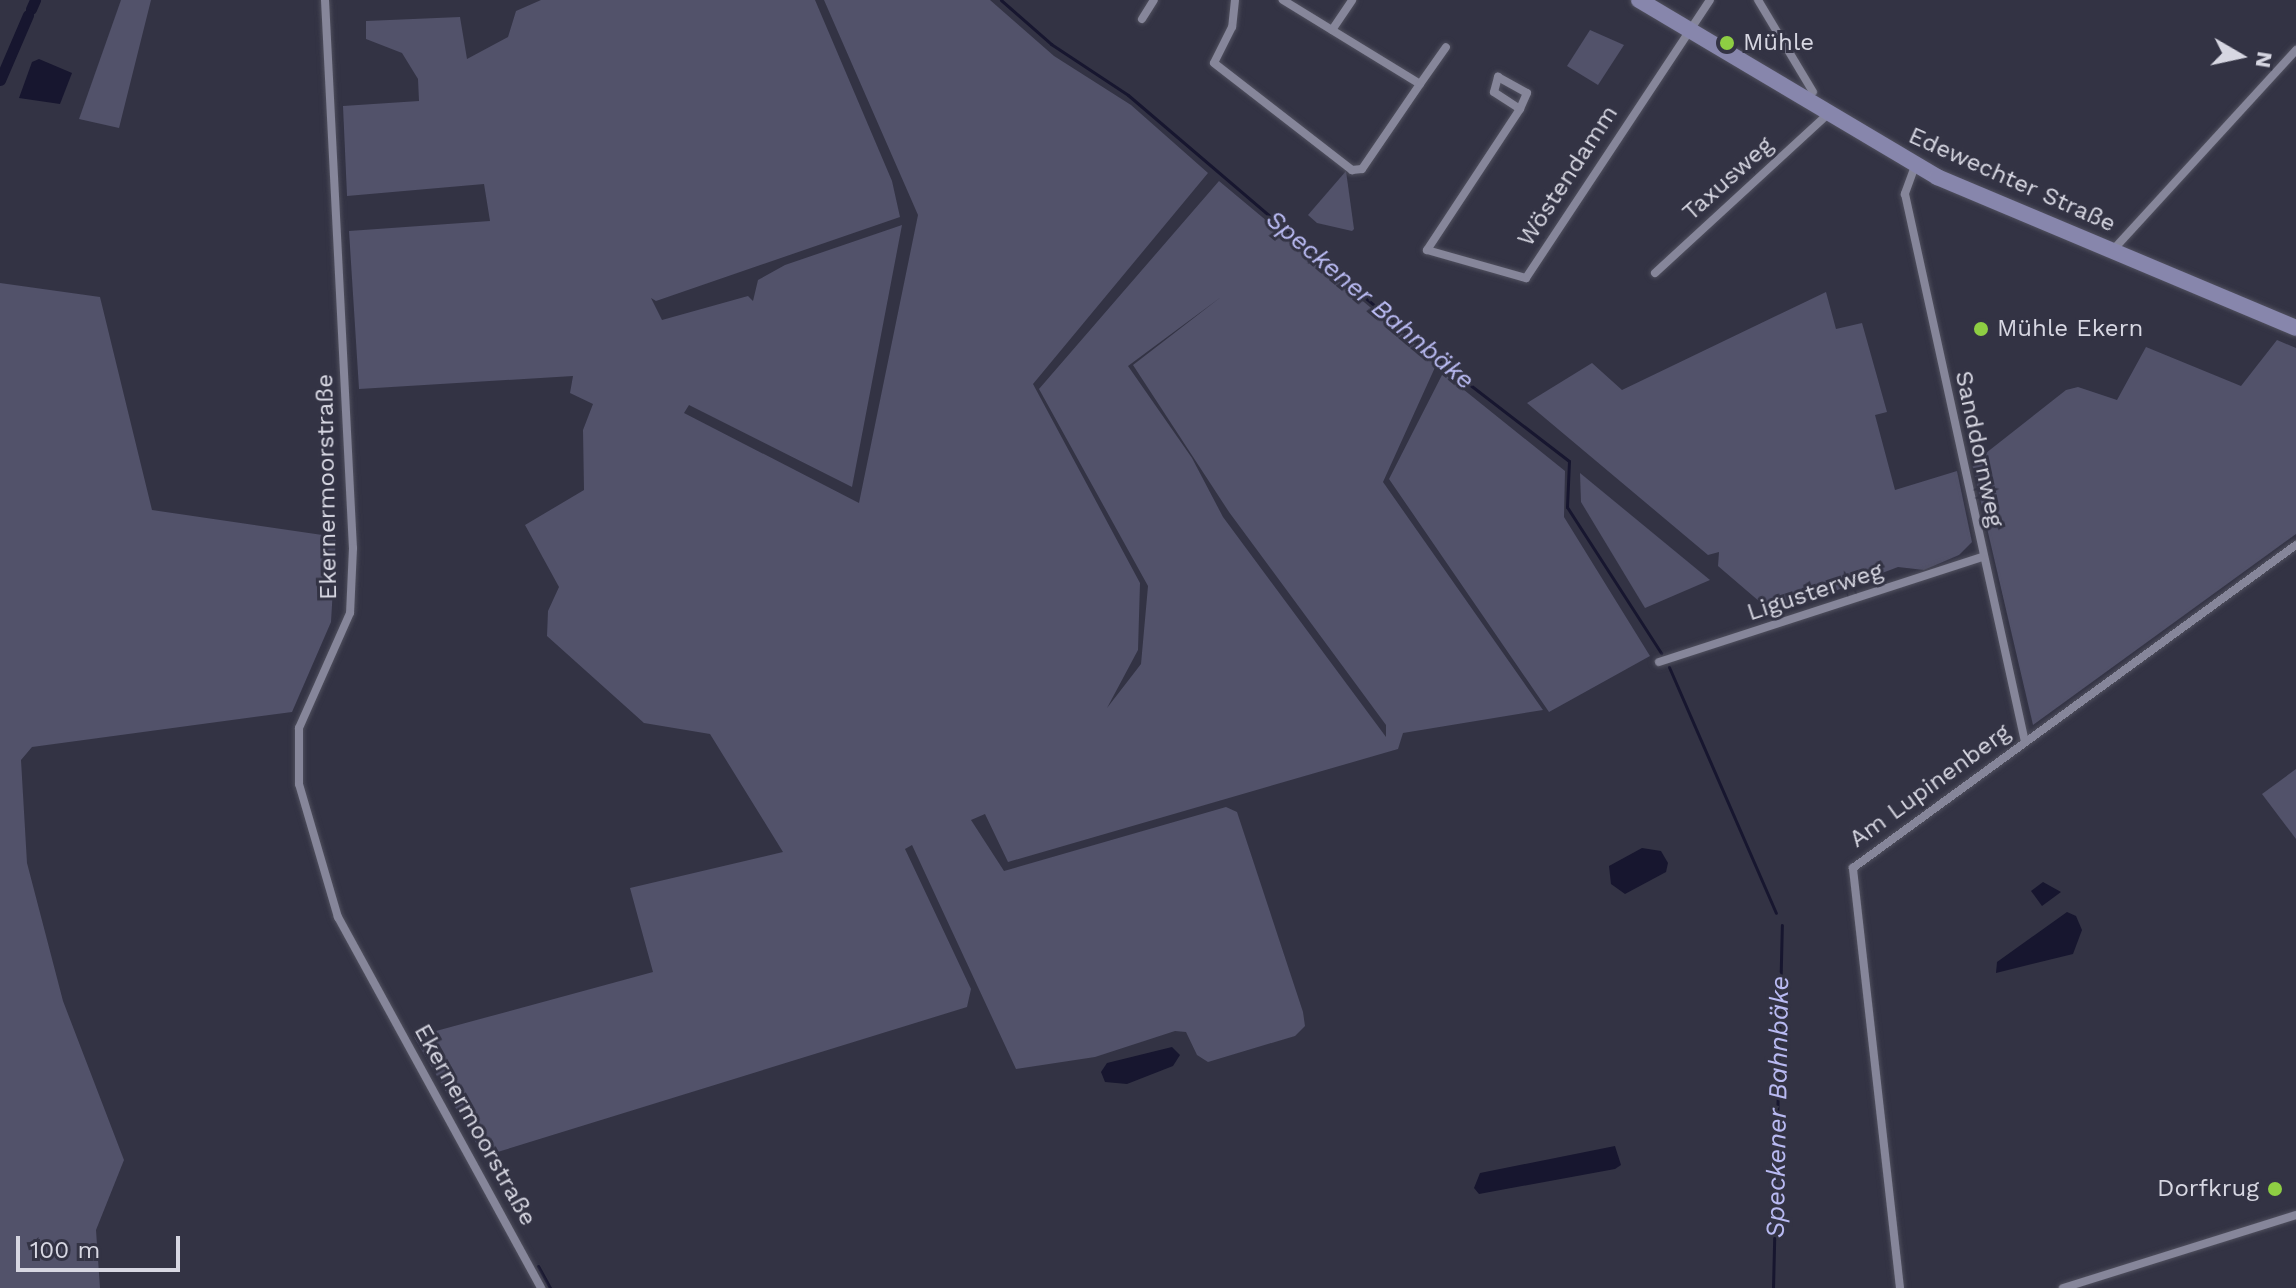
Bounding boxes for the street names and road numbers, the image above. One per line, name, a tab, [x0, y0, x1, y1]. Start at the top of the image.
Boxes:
street label: Wöstendamm	[1512, 100, 1624, 252]
street label: Edewechter Straße	[1904, 121, 2120, 239]
street label: Taxusweg	[1677, 131, 1779, 227]
street label: Sanddornweg	[1948, 368, 2010, 530]
street label: Ekernermoorstraße	[311, 374, 343, 600]
street label: Ligusterweg	[1744, 557, 1886, 627]
street label: Am Lupinenberg	[1844, 718, 2016, 854]
street label: Ekernermoorstraße	[408, 1019, 542, 1231]

